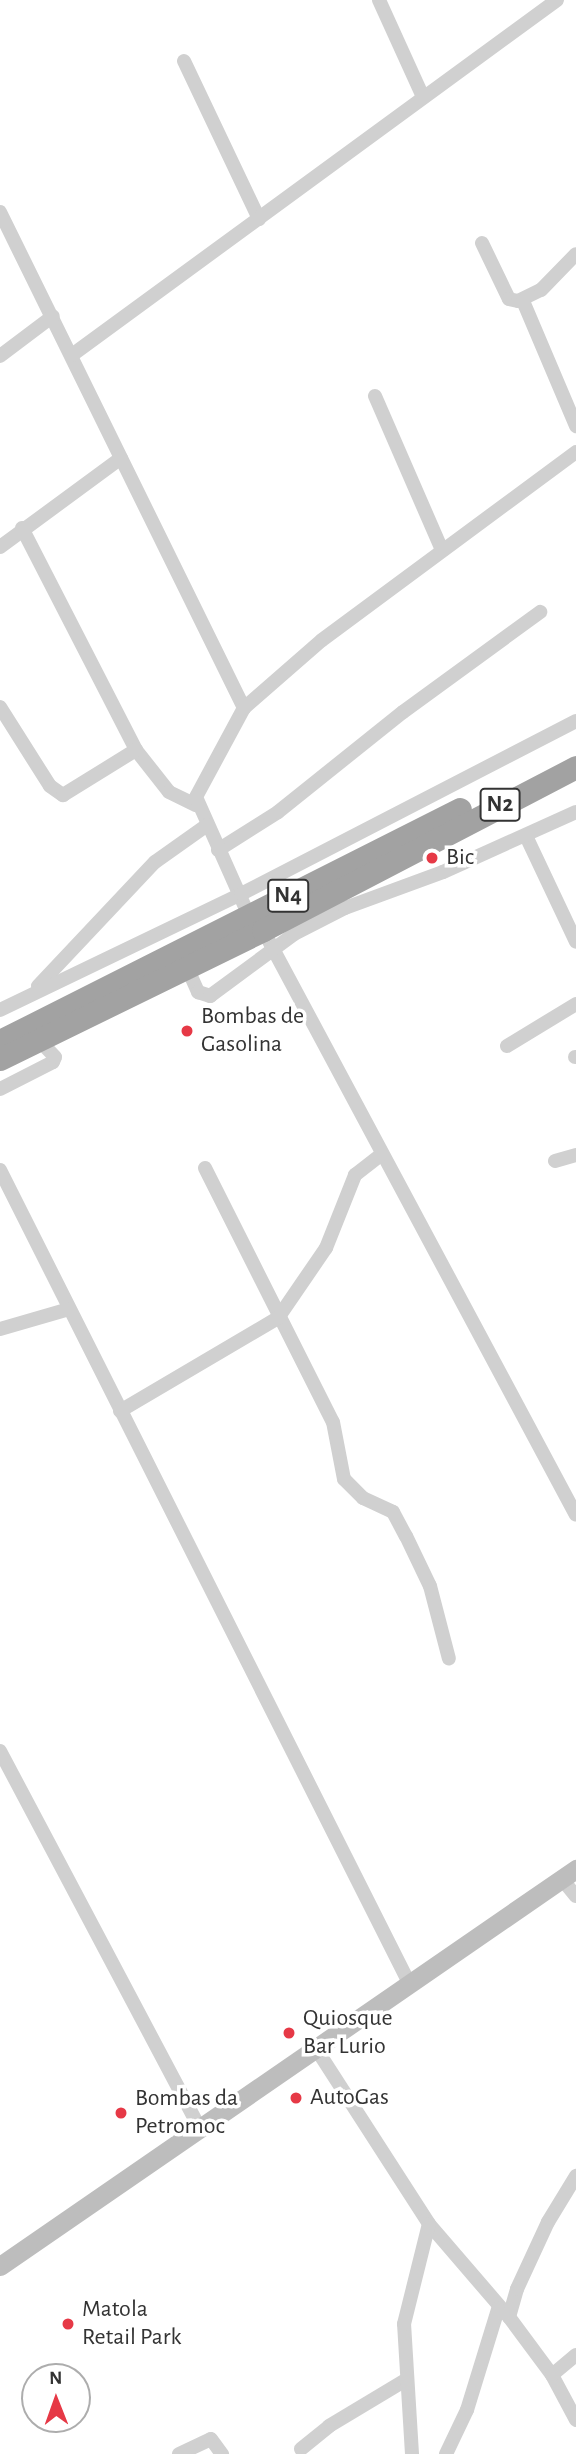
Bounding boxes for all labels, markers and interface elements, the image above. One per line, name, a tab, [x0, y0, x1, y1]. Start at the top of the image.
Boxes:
road number: N2	[479, 786, 521, 824]
place label: Bic	[446, 844, 474, 872]
marker: Bic	[424, 850, 440, 866]
road number: N4	[267, 876, 309, 916]
place label: Bombas de Gasolina	[201, 1003, 304, 1059]
marker: Bombas de Gasolina	[179, 1023, 195, 1039]
place label: Quiosque Bar Lurio	[303, 2005, 393, 2061]
marker: Quiosque Bar Lurio	[281, 2025, 297, 2041]
place label: AutoGas	[310, 2084, 389, 2112]
place label: Bombas da Petromoc	[135, 2085, 238, 2141]
marker: AutoGas	[288, 2090, 304, 2106]
marker: Bombas da Petromoc	[113, 2105, 129, 2121]
place label: Matola Retail Park	[82, 2296, 181, 2352]
marker: Matola Retail Park	[60, 2316, 76, 2332]
north arrow	[21, 2363, 91, 2433]
text: N	[49, 2369, 62, 2388]

